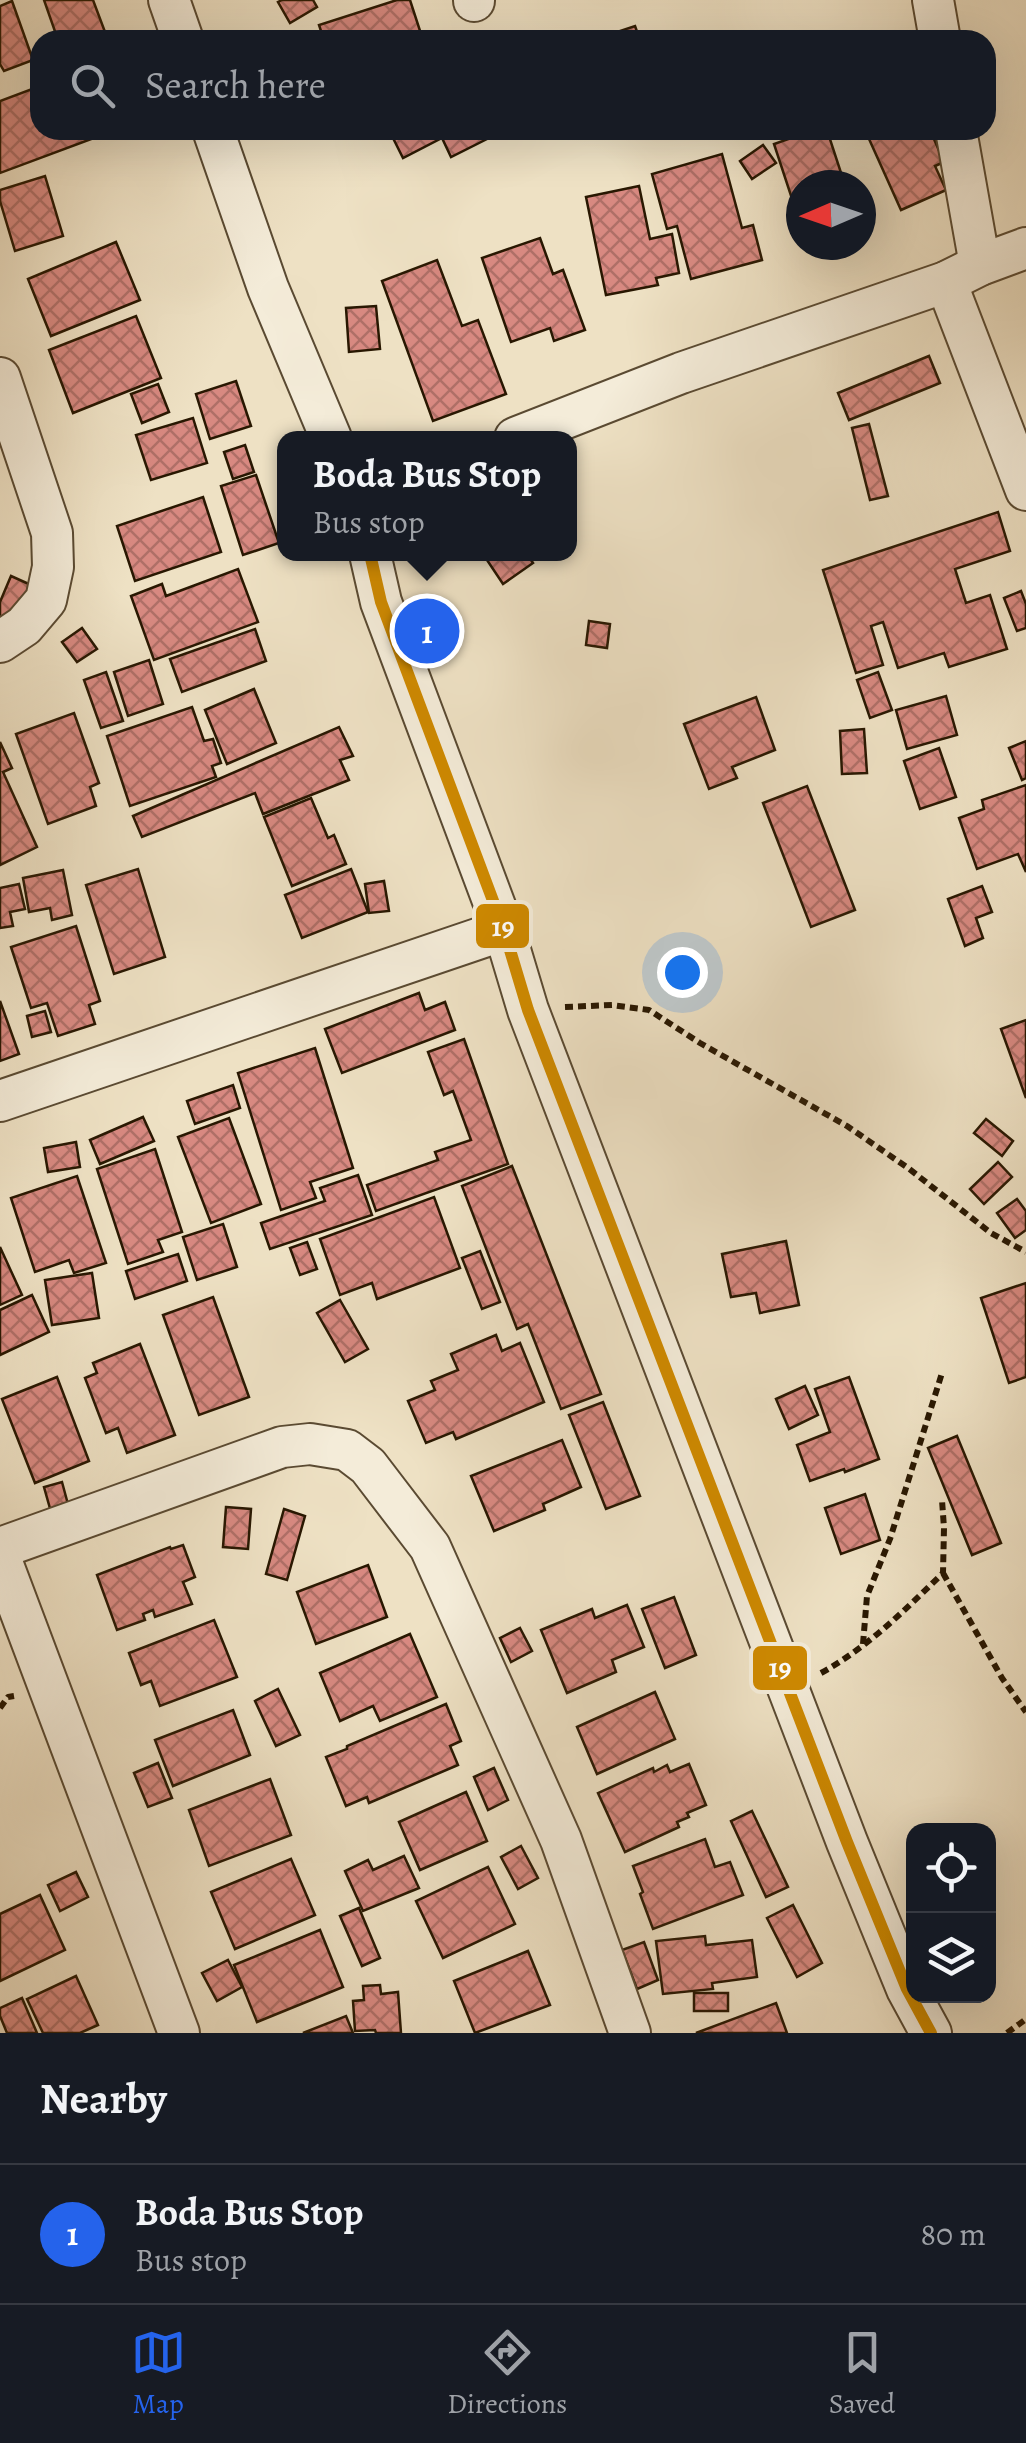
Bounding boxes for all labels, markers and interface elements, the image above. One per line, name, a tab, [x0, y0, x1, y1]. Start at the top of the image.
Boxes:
search box	[30, 30, 996, 140]
icon: search	[65, 58, 120, 113]
text: Search here	[145, 59, 326, 111]
north arrow	[786, 170, 876, 260]
popup	[277, 431, 577, 561]
text: Boda Bus Stop	[313, 448, 541, 500]
text: Bus stop	[313, 500, 425, 544]
pin: 1	[394, 594, 460, 668]
line badge: 19	[474, 902, 531, 950]
text: 19	[492, 908, 515, 946]
your location	[657, 947, 708, 998]
line badge: 19	[751, 1644, 809, 1692]
text: 19	[769, 1649, 792, 1687]
map controls	[906, 1823, 996, 2003]
button: locate	[906, 1823, 996, 1913]
button: layers	[906, 1913, 996, 2003]
text: Nearby	[40, 2070, 167, 2127]
text: Boda Bus Stop	[135, 2186, 363, 2238]
text: 1	[67, 2212, 78, 2256]
text: 80 m	[920, 2212, 986, 2256]
text: Bus stop	[135, 2238, 247, 2282]
tab: Map	[131, 2325, 186, 2423]
tab: Directions	[447, 2325, 567, 2423]
tab: Saved	[829, 2325, 895, 2423]

